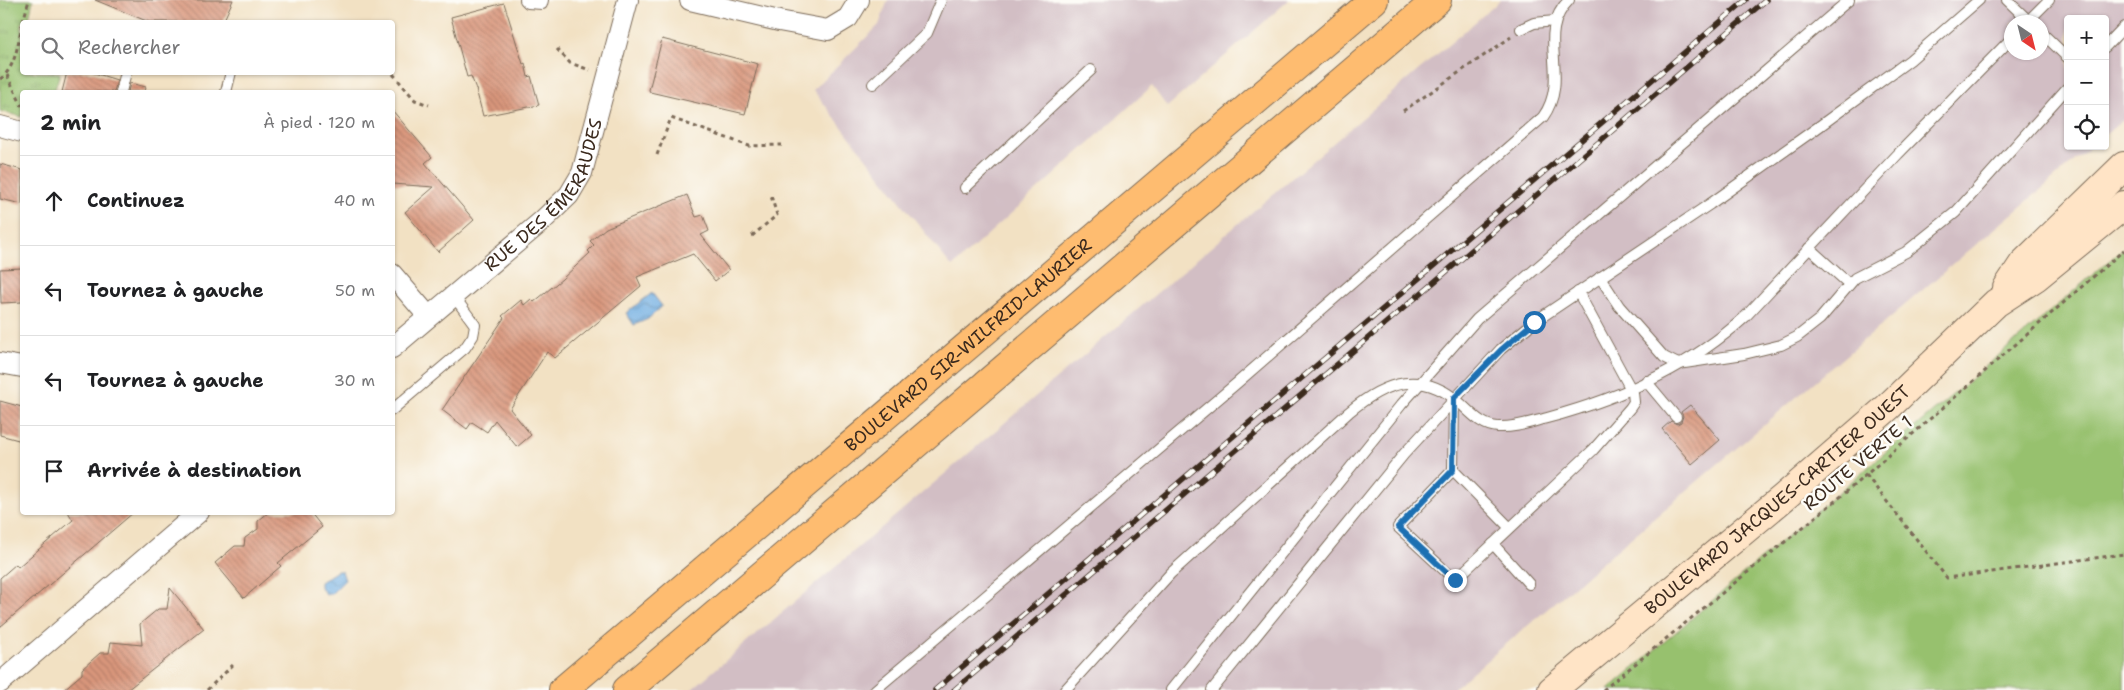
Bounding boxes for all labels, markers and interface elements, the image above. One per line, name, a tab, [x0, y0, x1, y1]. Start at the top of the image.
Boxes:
north arrow	[2004, 15, 2049, 60]
map controls	[2064, 15, 2109, 150]
button: +	[2064, 15, 2109, 60]
search box	[20, 20, 395, 75]
icon: search	[38, 34, 66, 62]
text: Rechercher	[78, 35, 181, 60]
button: −	[2064, 60, 2109, 105]
button: locate	[2064, 105, 2109, 150]
text: 2 min	[40, 109, 101, 137]
text: À pied · 120 m	[263, 112, 375, 133]
street label: RUE DES ÉMERAUDES	[479, 116, 608, 277]
icon: ahead	[40, 187, 68, 215]
text: Continuez	[87, 188, 185, 213]
text: 40 m	[333, 190, 375, 211]
street label: BOULEVARD SIR-WILFRID-LAURIER	[840, 233, 1097, 457]
icon: left	[40, 277, 68, 305]
text: Tournez à gauche	[87, 278, 264, 303]
text: 50 m	[335, 280, 375, 301]
route start	[1523, 311, 1546, 334]
icon: left	[40, 367, 68, 395]
text: Tournez à gauche	[87, 368, 264, 393]
text: 30 m	[334, 370, 375, 391]
street label: BOULEVARD JACQUES-CARTIER OUEST	[1640, 380, 1916, 620]
street label: ROUTE VERTE 1	[1798, 410, 1918, 516]
icon: arrive	[40, 457, 68, 485]
text: Arrivée à destination	[87, 458, 301, 483]
route end	[1444, 569, 1467, 592]

